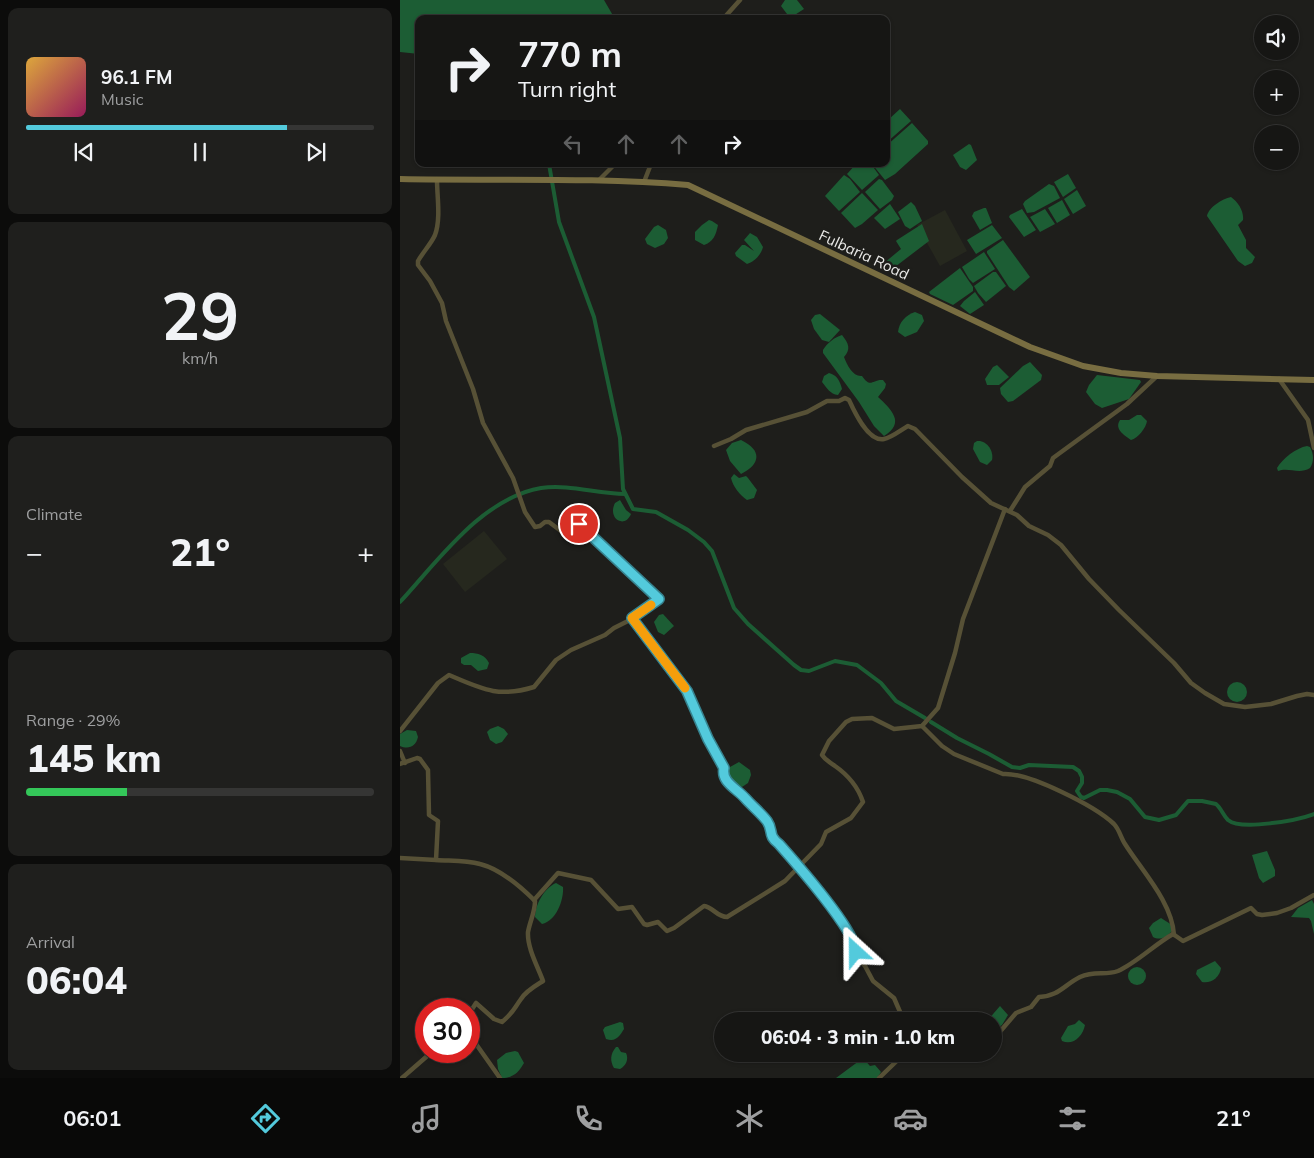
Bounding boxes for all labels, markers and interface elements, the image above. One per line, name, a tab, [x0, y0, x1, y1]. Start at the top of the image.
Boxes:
map controls	[1254, 15, 1299, 170]
button: sound	[1254, 15, 1299, 60]
text: 770 m	[518, 32, 622, 76]
icon: right	[435, 35, 500, 100]
text: 96.1 FM	[101, 65, 173, 89]
button: +	[1254, 70, 1299, 115]
text: Turn right	[518, 75, 616, 103]
text: Music	[101, 89, 144, 109]
button: −	[1254, 125, 1299, 170]
icon: left	[559, 130, 587, 158]
icon: ahead	[612, 130, 640, 158]
icon: ahead	[665, 130, 693, 158]
icon: right	[718, 130, 746, 158]
icon: previous	[70, 138, 98, 166]
icon: pause	[186, 138, 214, 166]
icon: next	[302, 138, 330, 166]
street label: Fulbaria Road	[816, 225, 912, 284]
text: 29	[161, 275, 239, 356]
text: km/h	[182, 348, 218, 368]
pin	[558, 503, 600, 545]
text: Climate	[26, 504, 82, 524]
icon: arrive	[565, 510, 593, 538]
text: 21°	[170, 528, 230, 576]
text: −	[26, 535, 43, 570]
text: +	[357, 535, 374, 570]
text: Range · 29%	[26, 710, 121, 730]
text: 145 km	[26, 734, 162, 782]
position arrow	[829, 925, 881, 977]
text: Arrival	[26, 932, 75, 952]
text: 06:04	[26, 956, 127, 1004]
speed limit sign: 30	[415, 998, 480, 1063]
text: 06:04 · 3 min · 1.0 km	[761, 1025, 955, 1049]
icon: directions	[248, 1101, 283, 1136]
icon: music	[409, 1101, 444, 1136]
icon: phone	[571, 1101, 606, 1136]
icon: climate	[732, 1101, 767, 1136]
icon: car	[893, 1101, 928, 1136]
icon: filters	[1055, 1101, 1090, 1136]
text: 06:01	[63, 1104, 121, 1132]
text: 21°	[1216, 1104, 1251, 1132]

